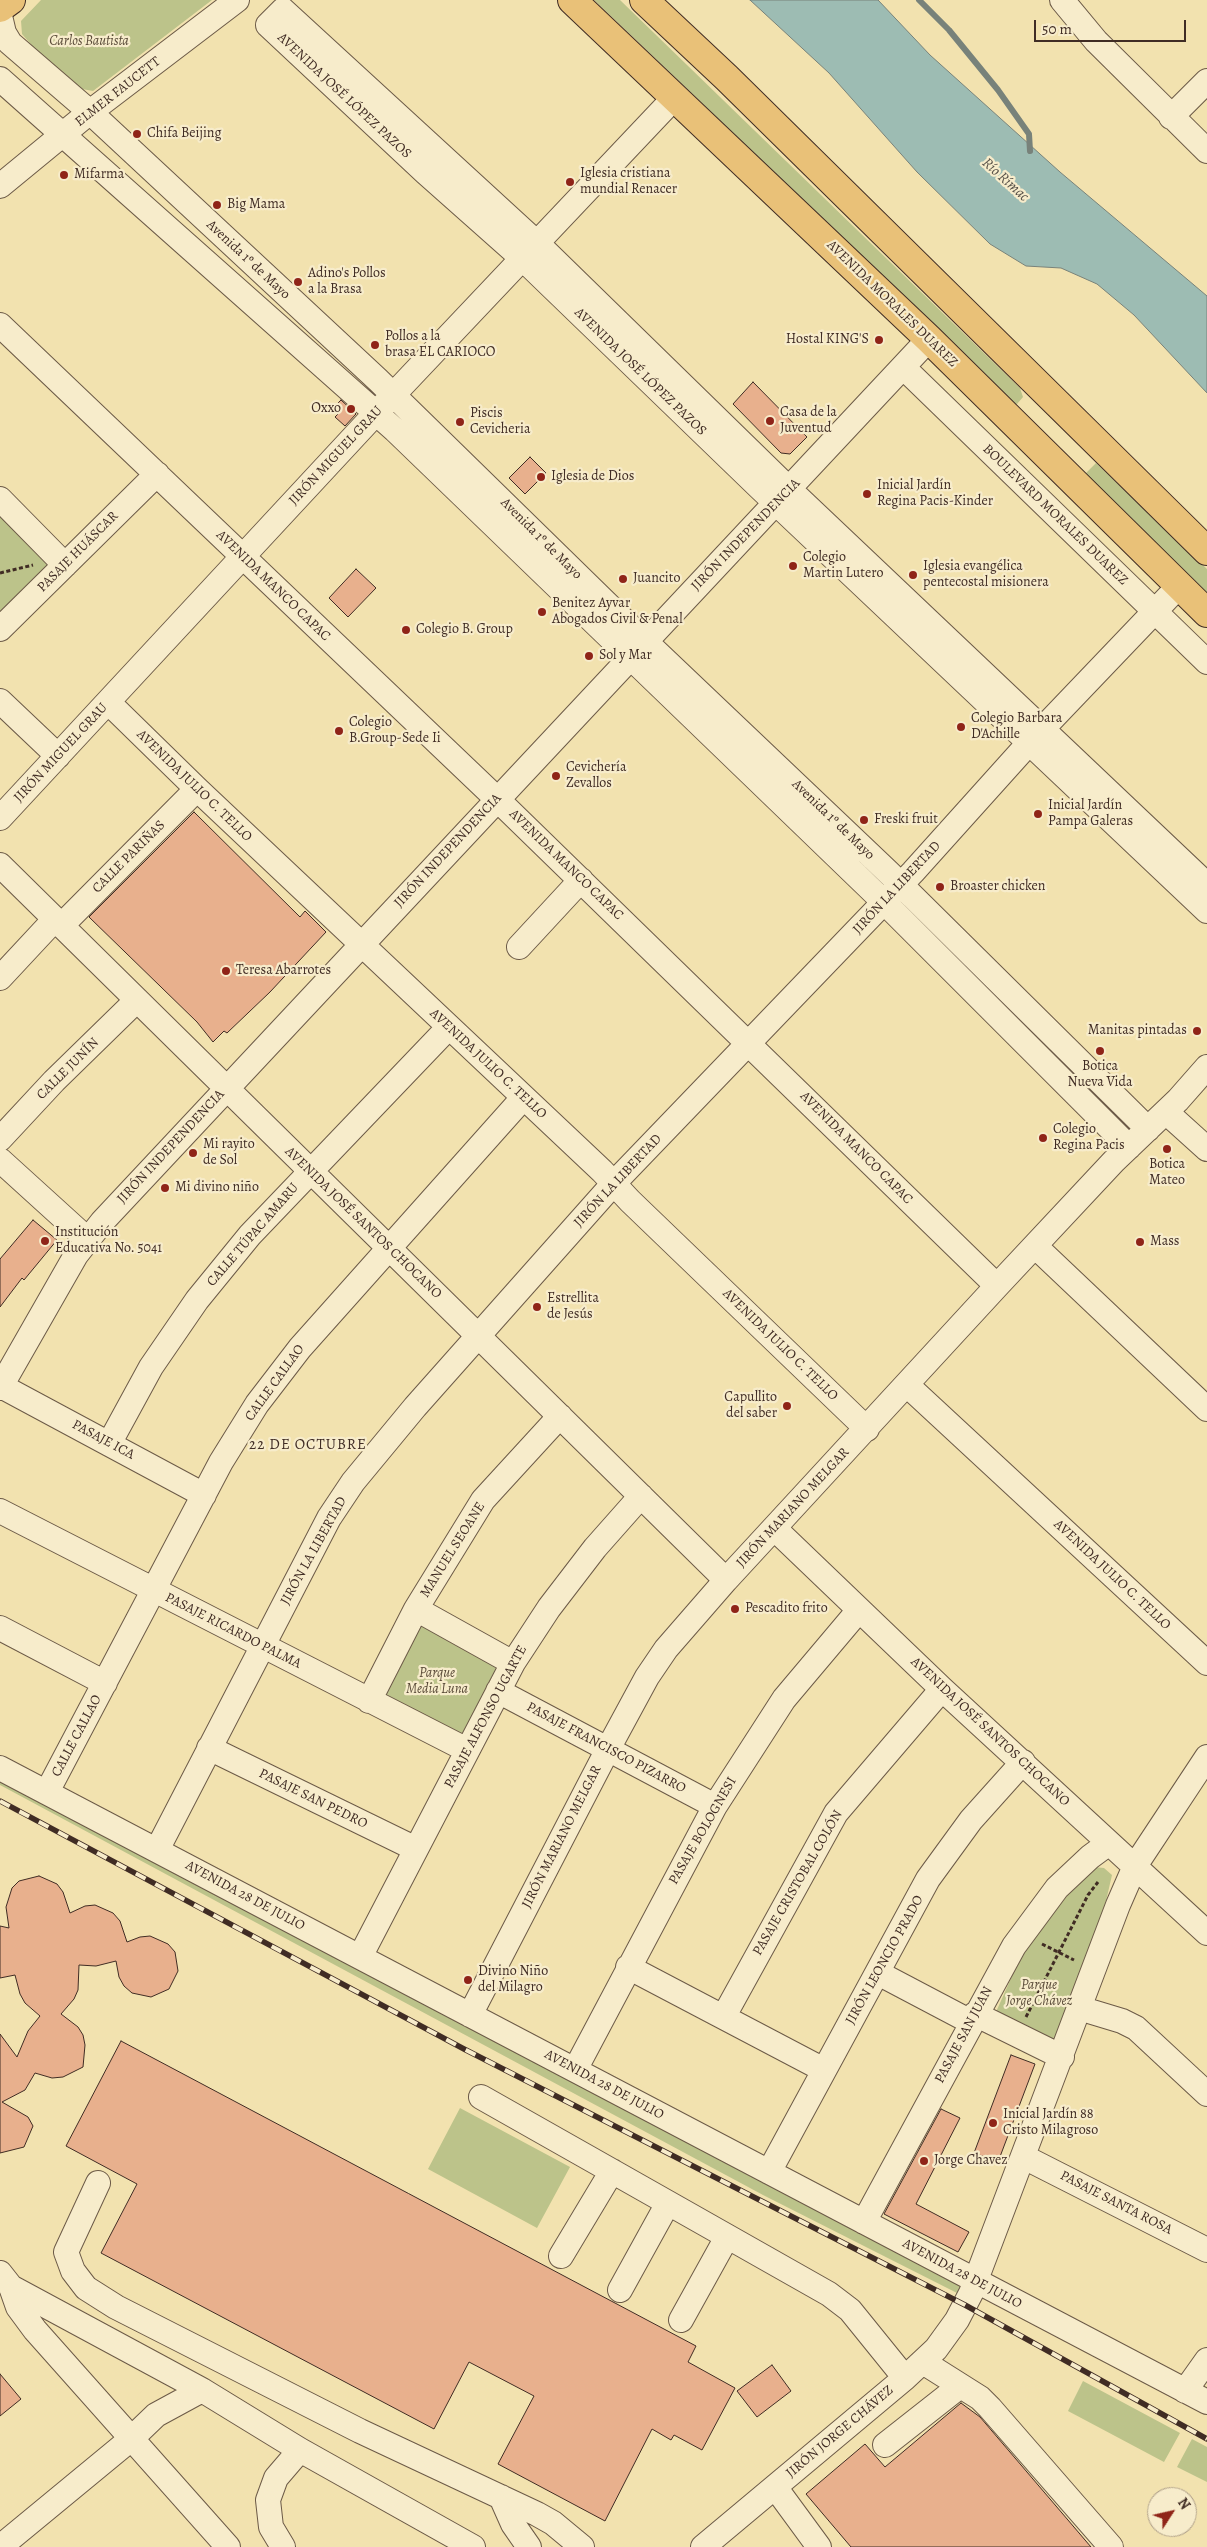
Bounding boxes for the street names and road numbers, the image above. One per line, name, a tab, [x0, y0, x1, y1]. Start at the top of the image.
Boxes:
street label: AVENIDA JOSÉ LÓPEZ PAZOS	[274, 29, 414, 163]
street label: ELMER FAUCETT	[72, 53, 164, 131]
street label: Avenida 1º de Mayo	[203, 217, 293, 303]
street label: AVENIDA MORALES DUAREZ	[823, 237, 961, 371]
street label: AVENIDA JOSÉ LÓPEZ PAZOS	[571, 304, 709, 440]
street label: JIRÓN MIGUEL GRAU	[286, 403, 386, 509]
street label: BOULEVARD MORALES DUAREZ	[979, 441, 1131, 589]
street label: JIRÓN INDEPENDENCIA	[688, 475, 804, 595]
street label: Avenida 1º de Mayo	[497, 495, 585, 583]
street label: PASAJE HUÁSCAR	[34, 508, 122, 596]
street label: AVENIDA MANCO CAPAC	[212, 527, 334, 645]
street label: JIRÓN MIGUEL GRAU	[11, 700, 111, 806]
street label: AVENIDA JULIO C. TELLO	[133, 726, 255, 846]
street label: Avenida 1º de Mayo	[788, 776, 878, 864]
street label: JIRÓN INDEPENDENCIA	[391, 791, 505, 911]
street label: AVENIDA MANCO CAPAC	[505, 806, 627, 924]
street label: CALLE PARIÑAS	[89, 817, 169, 897]
street label: JIRÓN LA LIBERTAD	[850, 838, 944, 938]
street label: AVENIDA JULIO C. TELLO	[426, 1005, 550, 1123]
street label: CALLE JUNÍN	[33, 1034, 103, 1104]
street label: JIRÓN INDEPENDENCIA	[114, 1087, 228, 1207]
street label: AVENIDA MANCO CAPAC	[796, 1088, 916, 1208]
street label: JIRÓN LA LIBERTAD	[571, 1131, 665, 1231]
street label: AVENIDA JOSÉ SANTOS CHOCANO	[281, 1144, 445, 1302]
street label: CALLE TÚPAC AMARU	[203, 1180, 303, 1290]
street label: AVENIDA JULIO C. TELLO	[719, 1285, 841, 1405]
street label: CALLE CALLAO	[242, 1341, 308, 1425]
street label: PASAJE ICA	[69, 1417, 137, 1463]
street label: JIRÓN MARIANO MELGAR	[733, 1445, 853, 1571]
street label: JIRÓN LA LIBERTAD	[277, 1494, 351, 1608]
street label: MANUEL SEOANE	[417, 1499, 489, 1601]
street label: AVENIDA JULIO C. TELLO	[1050, 1516, 1174, 1634]
street label: PASAJE RICARDO PALMA	[162, 1589, 304, 1673]
street label: PASAJE ALFONSO UGARTE	[441, 1643, 531, 1791]
street label: AVENIDA JOSÉ SANTOS CHOCANO	[907, 1654, 1073, 1810]
street label: CALLE CALLAO	[48, 1692, 106, 1780]
street label: PASAJE FRANCISCO PIZARRO	[523, 1699, 689, 1797]
street label: JIRÓN MARIANO MELGAR	[519, 1763, 605, 1911]
street label: PASAJE SAN PEDRO	[256, 1765, 370, 1833]
street label: PASAJE BOLOGNESI	[665, 1774, 741, 1888]
street label: PASAJE CRISTOBAL COLÓN	[749, 1807, 847, 1959]
street label: AVENIDA 28 DE JULIO	[182, 1857, 308, 1935]
street label: JIRÓN LEONCIO PRADO	[842, 1892, 928, 2028]
street label: PASAJE SAN JUAN	[931, 1984, 997, 2086]
street label: AVENIDA 28 DE JULIO	[541, 2046, 667, 2124]
street label: PASAJE SANTA ROSA	[1057, 2167, 1175, 2239]
street label: AVENIDA 28 DE JULIO	[899, 2235, 1025, 2313]
street label: JIRÓN JORGE CHÁVEZ	[783, 2382, 897, 2482]

